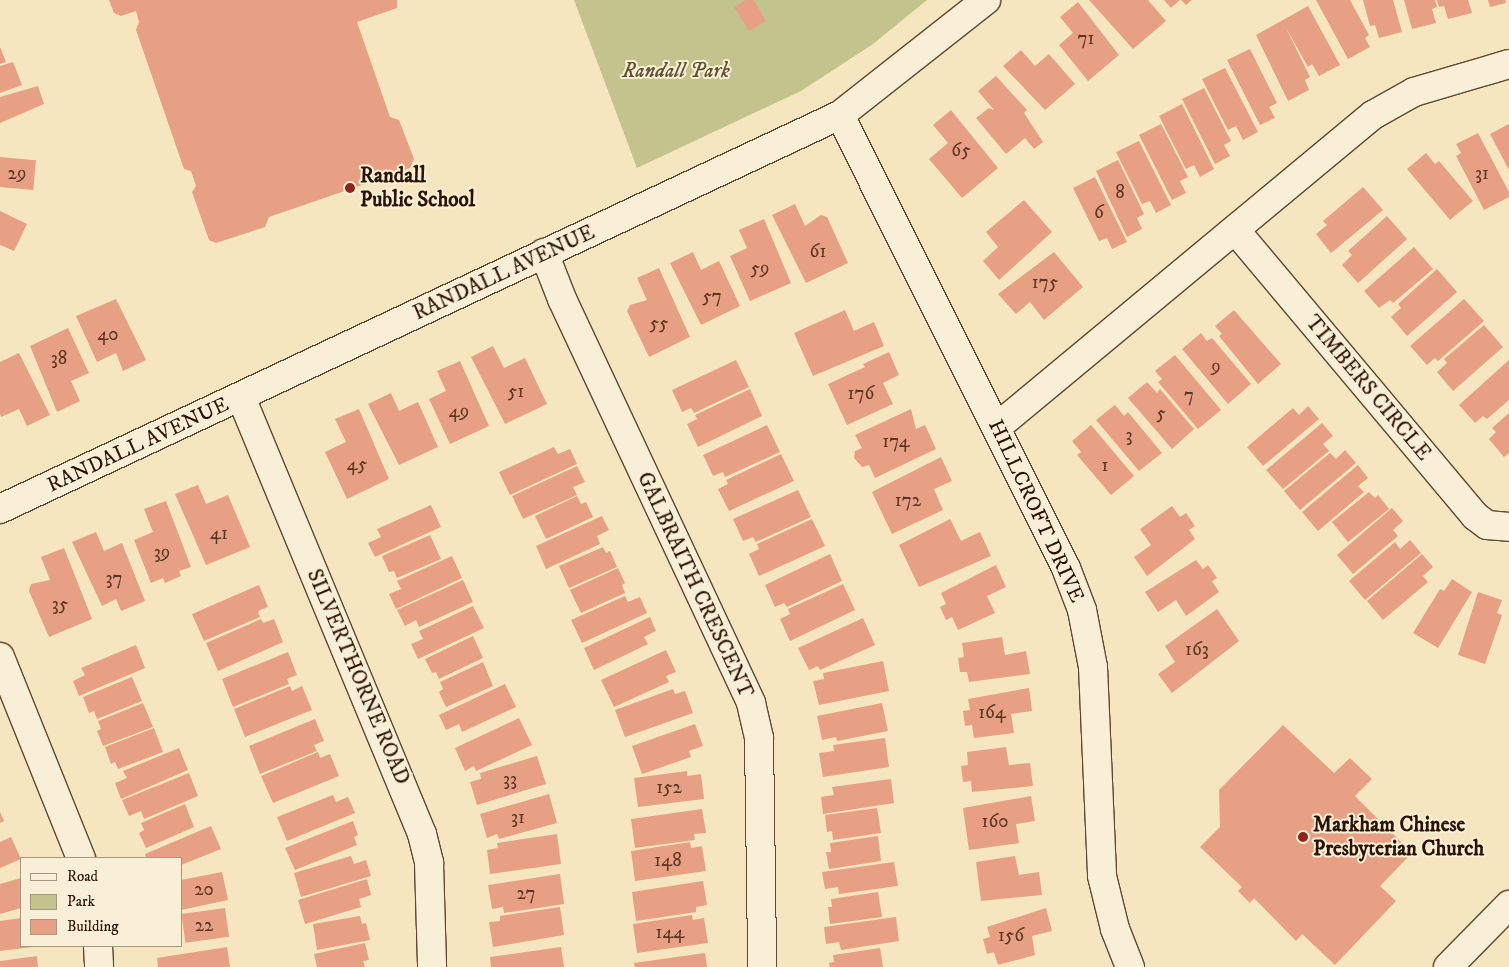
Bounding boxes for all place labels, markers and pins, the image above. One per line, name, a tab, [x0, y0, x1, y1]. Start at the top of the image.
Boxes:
place label: Randall Public School	[360, 163, 475, 213]
marker: Randall Public School	[344, 182, 356, 194]
place label: Markham Chinese Presbyterian Church	[1313, 812, 1484, 862]
marker: Markham Chinese Presbyterian Church	[1297, 831, 1309, 843]

